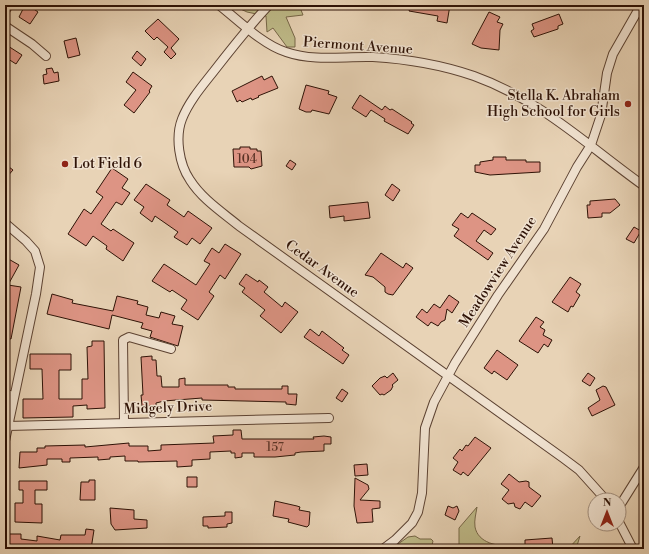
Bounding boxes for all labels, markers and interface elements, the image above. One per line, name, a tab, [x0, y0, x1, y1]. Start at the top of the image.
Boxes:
street label: Piermont Avenue	[302, 33, 414, 59]
place label: Stella K. Abraham High School for Girls	[487, 87, 620, 121]
marker: Stella K. Abraham High School for Girls	[623, 99, 633, 109]
house number: 104	[237, 152, 257, 167]
place label: Lot Field 6	[73, 155, 143, 173]
marker: Lot Field 6	[60, 159, 70, 169]
street label: Meadowview Avenue	[455, 213, 541, 331]
street label: Cedar Avenue	[282, 236, 362, 302]
street label: Midgely Drive	[123, 397, 213, 419]
house number: 157	[266, 440, 284, 455]
north arrow	[587, 492, 627, 532]
text: N	[603, 496, 612, 510]

